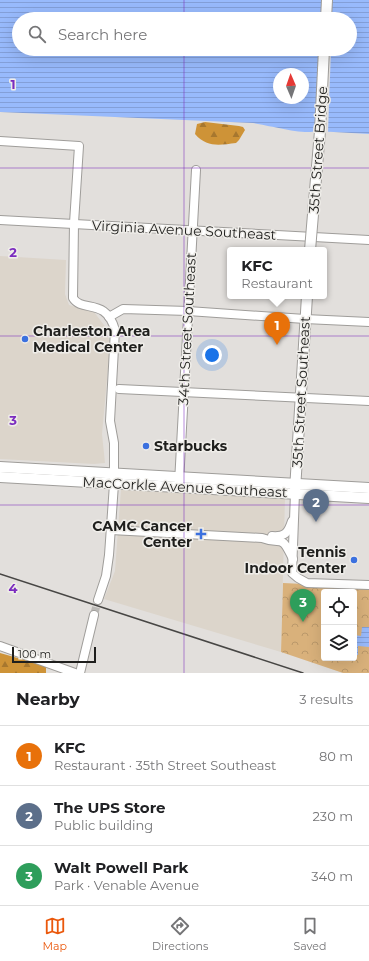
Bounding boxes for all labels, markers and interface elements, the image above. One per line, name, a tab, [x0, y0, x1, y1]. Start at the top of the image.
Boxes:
search box	[12, 12, 357, 56]
icon: search	[26, 23, 48, 45]
text: Search here	[58, 25, 147, 44]
north arrow	[273, 68, 309, 104]
text: 1	[10, 76, 16, 92]
street label: 35th Street Bridge	[305, 86, 331, 214]
street label: Virginia Avenue Southeast	[91, 216, 277, 244]
text: 2	[9, 244, 17, 260]
popup	[227, 247, 327, 299]
street label: 34th Street Southeast	[174, 252, 200, 406]
text: KFC	[241, 256, 273, 275]
text: Restaurant	[241, 275, 313, 291]
pin: 1	[264, 312, 290, 345]
street label: 35th Street Southeast	[288, 316, 314, 468]
place label: Charleston Area Medical Center	[33, 322, 150, 356]
marker: Charleston Area Medical Center	[20, 334, 30, 344]
your location	[202, 345, 222, 365]
text: 3	[8, 412, 17, 428]
place label: Starbucks	[154, 437, 228, 455]
marker: Starbucks	[141, 441, 151, 451]
street label: MacCorkle Avenue Southeast	[82, 473, 288, 501]
pin: 2	[303, 489, 329, 522]
place label: CAMC Cancer Center	[92, 517, 192, 551]
marker: CAMC Cancer Center	[195, 528, 207, 540]
place label: Tennis Indoor Center	[245, 543, 347, 577]
marker: Tennis Indoor Center	[349, 555, 359, 565]
text: 4	[9, 580, 18, 596]
pin: 3	[290, 589, 316, 622]
map controls	[321, 589, 357, 661]
button: locate	[321, 589, 357, 625]
button: layers	[321, 625, 357, 661]
scale bar	[12, 645, 96, 664]
text: 100 m	[18, 647, 51, 661]
text: Nearby	[16, 689, 80, 709]
text: 3 results	[299, 691, 353, 707]
text: KFC	[54, 738, 85, 757]
text: 1	[26, 748, 32, 764]
text: 80 m	[319, 748, 353, 764]
text: Restaurant · 35th Street Southeast	[54, 757, 276, 773]
text: The UPS Store	[54, 798, 166, 817]
text: 2	[25, 808, 33, 824]
text: 230 m	[312, 808, 353, 824]
text: Public building	[54, 817, 153, 833]
text: Walt Powell Park	[54, 858, 188, 877]
text: 3	[25, 868, 33, 884]
text: 340 m	[311, 868, 353, 884]
text: Park · Venable Avenue	[54, 877, 199, 893]
tab: Map	[43, 915, 67, 953]
tab: Directions	[152, 915, 208, 953]
tab: Saved	[293, 915, 326, 953]

